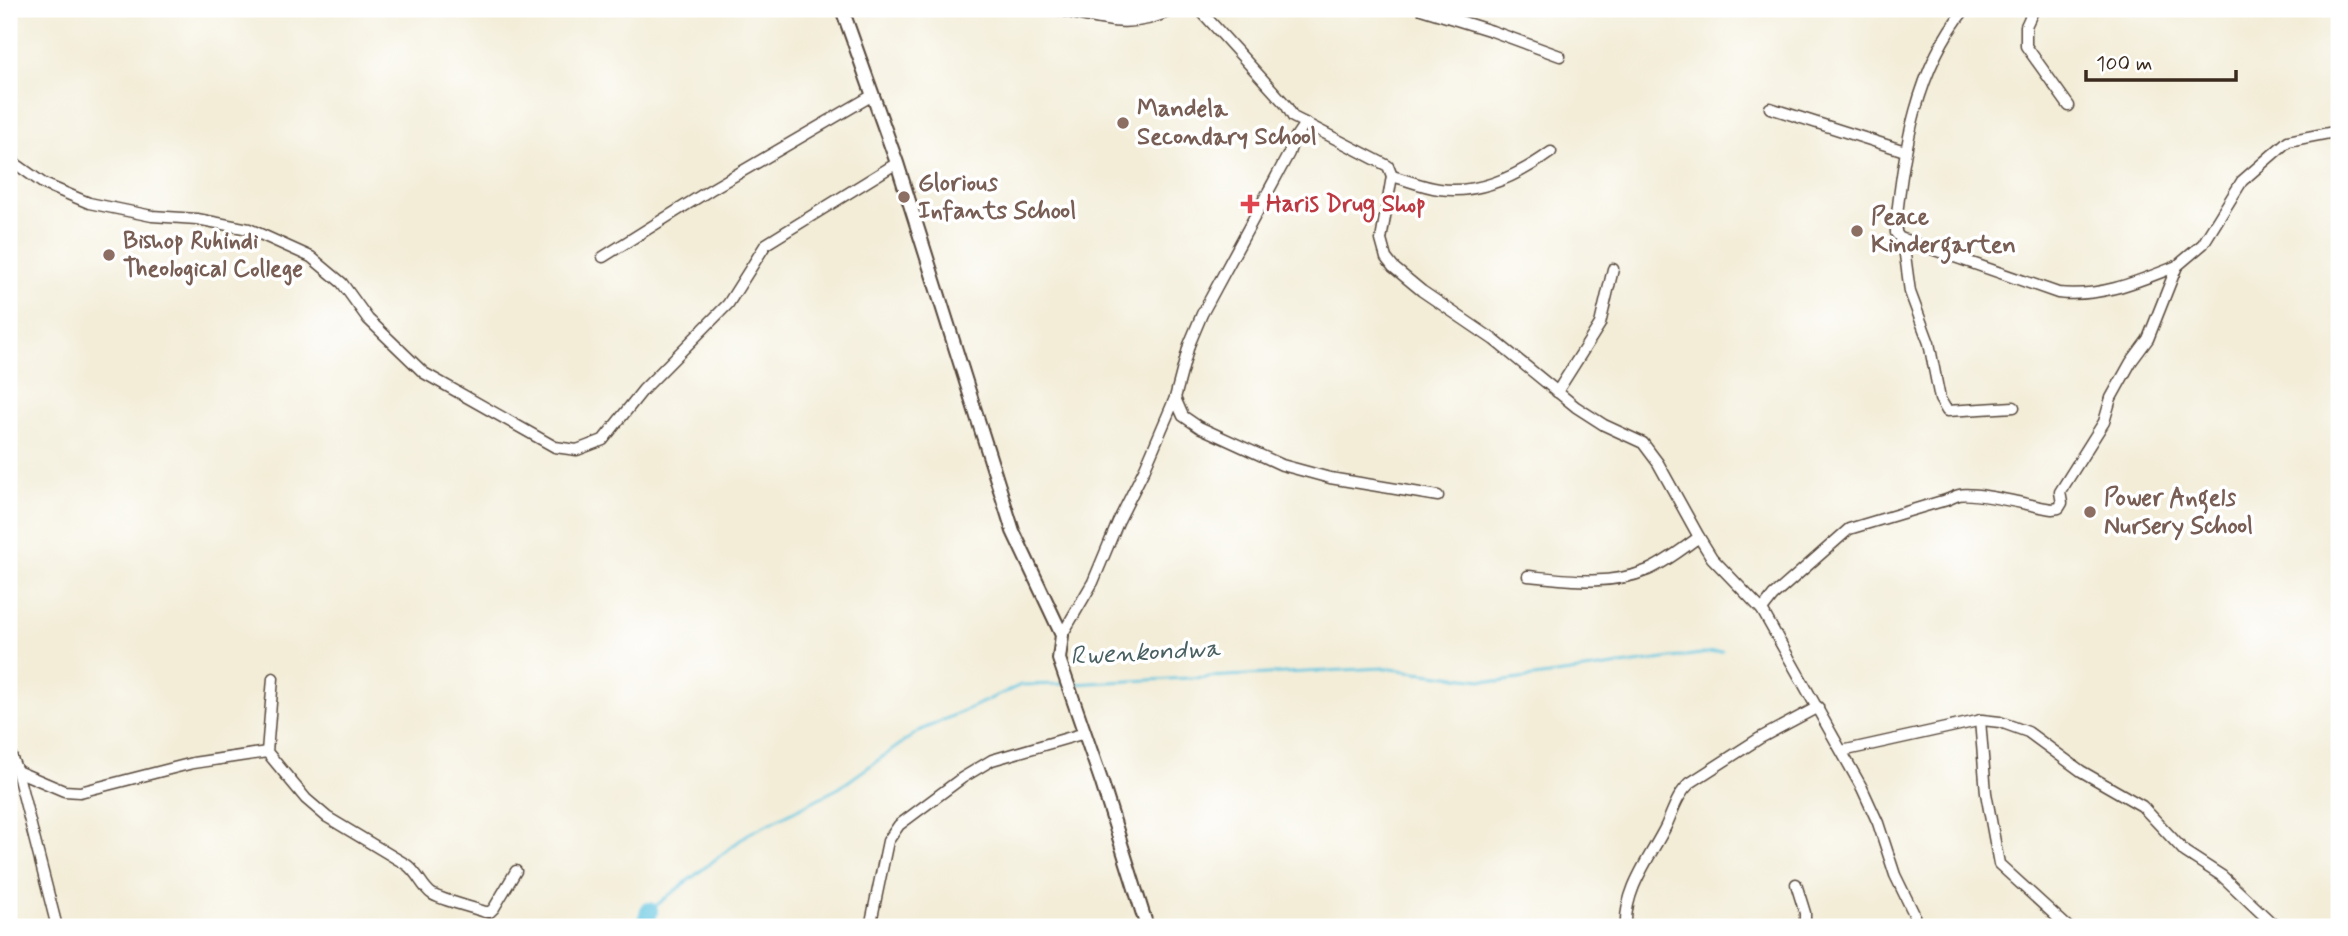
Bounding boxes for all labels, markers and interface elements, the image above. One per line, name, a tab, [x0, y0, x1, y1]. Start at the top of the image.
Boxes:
scale bar	[2086, 38, 2236, 82]
text: 100 m	[2096, 50, 2152, 78]
place label: Mandela Secondary School	[1137, 94, 1317, 153]
marker: Mandela Secondary School	[1115, 115, 1131, 131]
place label: Glorious Infants School	[918, 168, 1076, 227]
marker: Glorious Infants School	[896, 189, 912, 205]
place label: Haris Drug Shop	[1266, 189, 1426, 223]
marker: Haris Drug Shop	[1240, 194, 1260, 214]
place label: Peace Kindergarten	[1871, 202, 2016, 264]
marker: Peace Kindergarten	[1849, 223, 1865, 239]
place label: Bishop Ruhindi Theological College	[123, 226, 303, 286]
marker: Bishop Ruhindi Theological College	[101, 247, 117, 263]
place label: Power Angels Nursery School	[2104, 483, 2253, 542]
marker: Power Angels Nursery School	[2082, 504, 2098, 520]
water label: Rwenkondwa	[1069, 632, 1222, 674]

